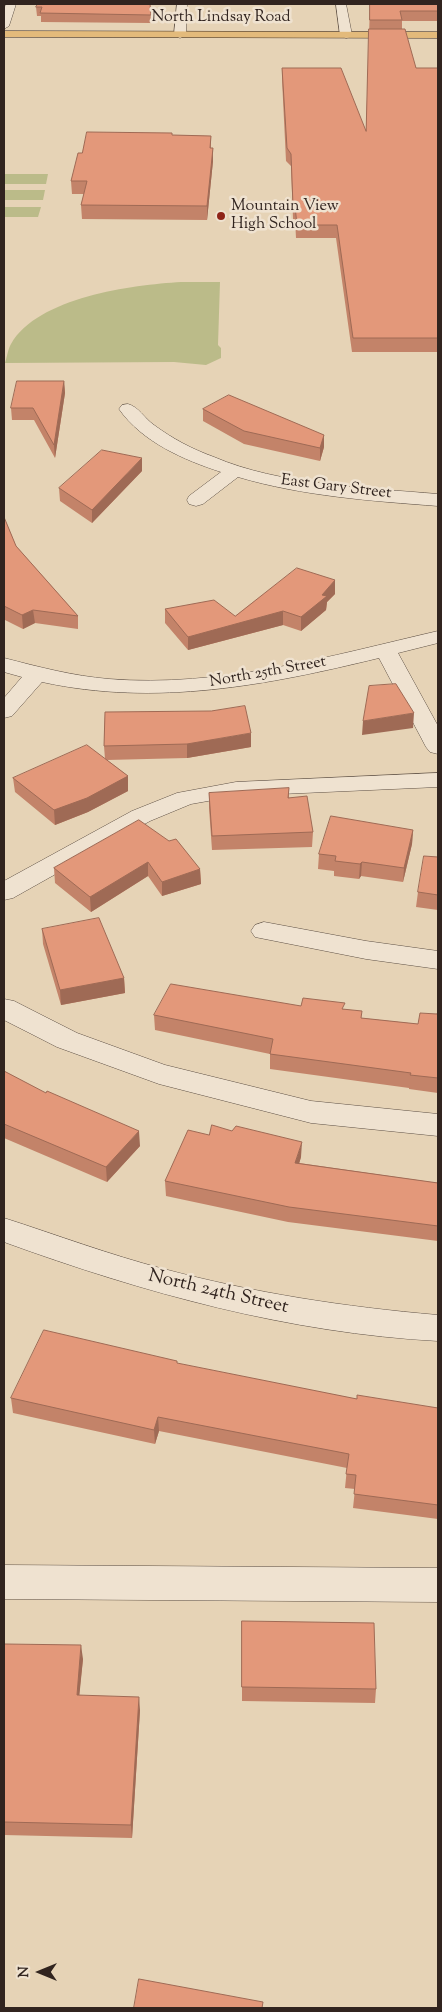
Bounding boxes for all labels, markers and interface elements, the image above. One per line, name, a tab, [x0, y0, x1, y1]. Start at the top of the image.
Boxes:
street label: North Lindsay Road	[152, 8, 290, 28]
place label: Mountain View High School	[231, 197, 339, 235]
marker: Mountain View High School	[215, 210, 227, 222]
street label: East Gary Street	[280, 472, 392, 504]
street label: North 25th Street	[208, 653, 328, 693]
street label: North 24th Street	[146, 1266, 290, 1320]
north arrow	[15, 1947, 65, 1997]
text: N	[15, 1966, 35, 1978]

